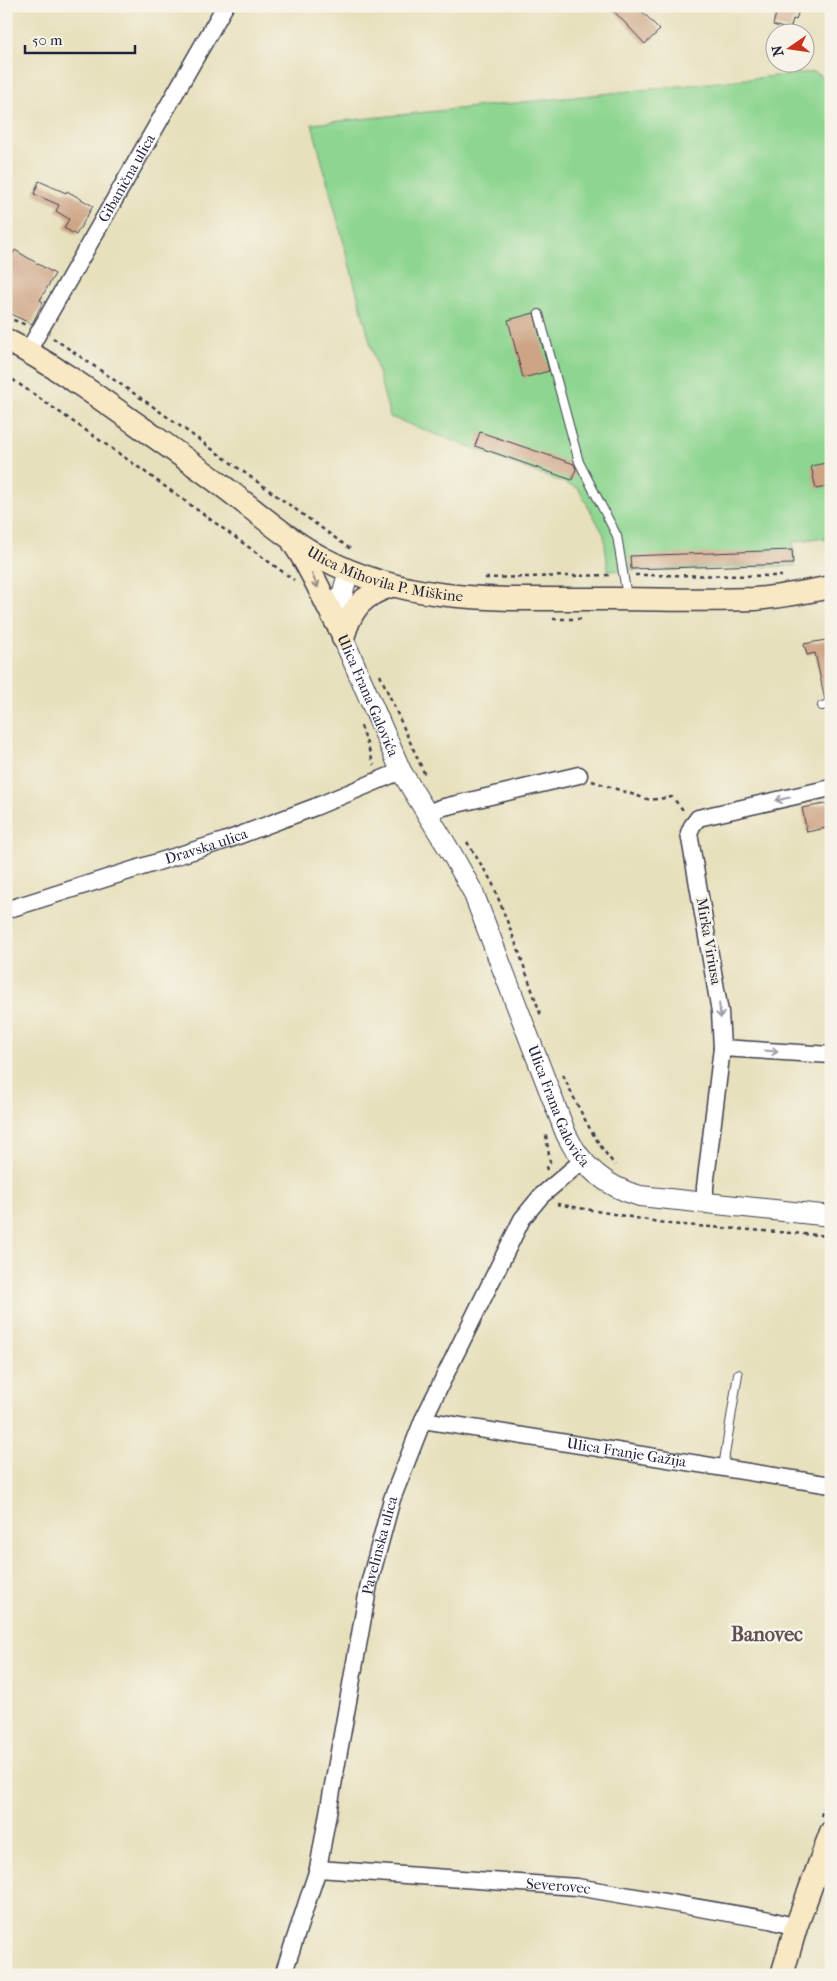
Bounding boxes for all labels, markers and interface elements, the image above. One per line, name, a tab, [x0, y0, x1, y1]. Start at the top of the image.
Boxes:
scale bar	[25, 22, 135, 54]
north arrow	[764, 22, 814, 72]
text: 50 m	[32, 31, 63, 49]
text: N	[768, 43, 787, 58]
street label: Gibanična ulica	[94, 130, 160, 226]
street label: Ulica Mihovila P. Miškine	[304, 542, 465, 606]
one-way arrow	[311, 573, 320, 588]
street label: Ulica Frana Galovića	[333, 631, 403, 760]
one-way arrow	[776, 795, 792, 804]
street label: Dravska ulica	[162, 824, 251, 868]
street label: Mirka Viriusa	[692, 896, 726, 987]
one-way arrow	[715, 1002, 725, 1018]
street label: Ulica Frana Galovića	[524, 1043, 594, 1171]
one-way arrow	[762, 1047, 778, 1056]
street label: Ulica Franje Gažija	[565, 1434, 689, 1471]
street label: Pavelinska ulica	[358, 1493, 402, 1596]
district label: Banovec	[731, 1623, 803, 1646]
street label: Severovec	[526, 1874, 592, 1898]

